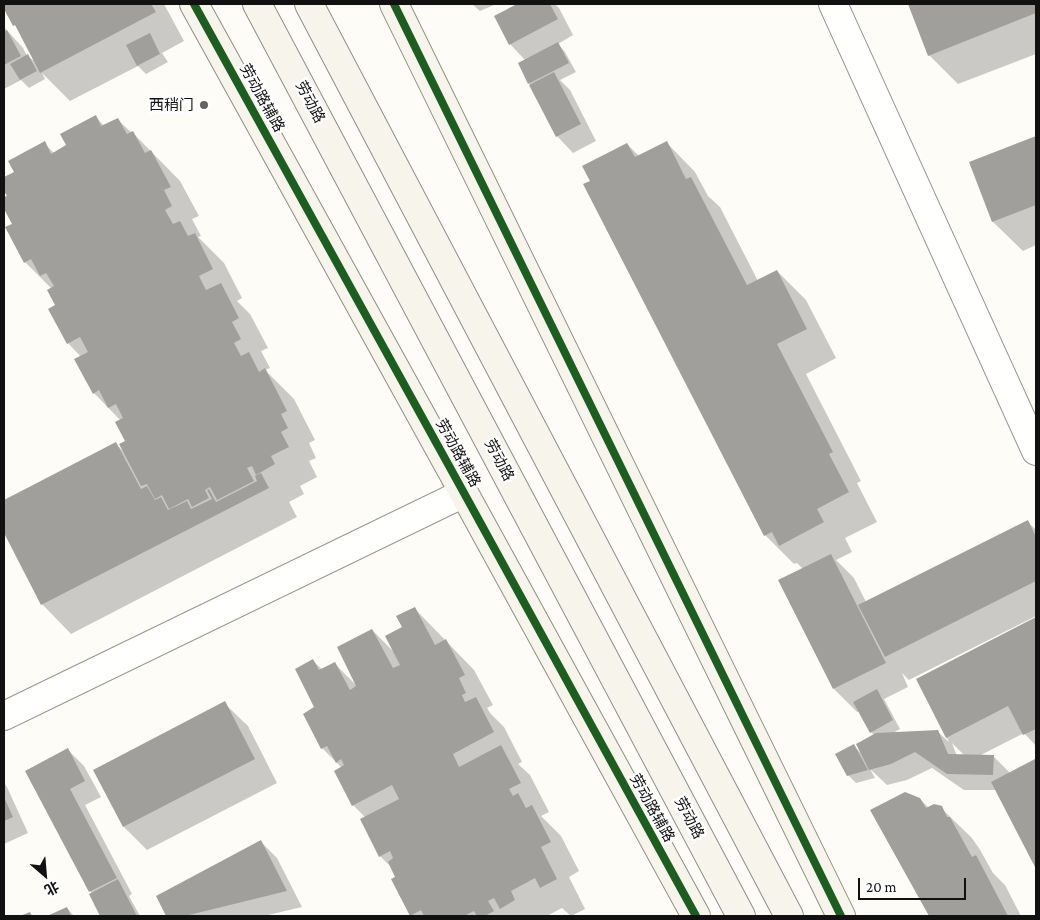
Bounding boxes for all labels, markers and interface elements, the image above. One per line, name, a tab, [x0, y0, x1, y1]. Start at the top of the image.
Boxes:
street label: 劳动路辅路	[236, 61, 288, 135]
street label: 劳动路	[291, 78, 329, 126]
place label: 西稍门	[149, 96, 194, 114]
marker: 西稍门	[198, 99, 210, 111]
street label: 劳动路辅路	[432, 416, 484, 490]
street label: 劳动路	[480, 436, 518, 484]
street label: 劳动路辅路	[626, 771, 678, 845]
street label: 劳动路	[670, 794, 708, 842]
north arrow	[20, 850, 70, 900]
scale bar	[860, 868, 968, 900]
text: 北	[42, 878, 62, 899]
text: 20 m	[866, 879, 897, 895]

